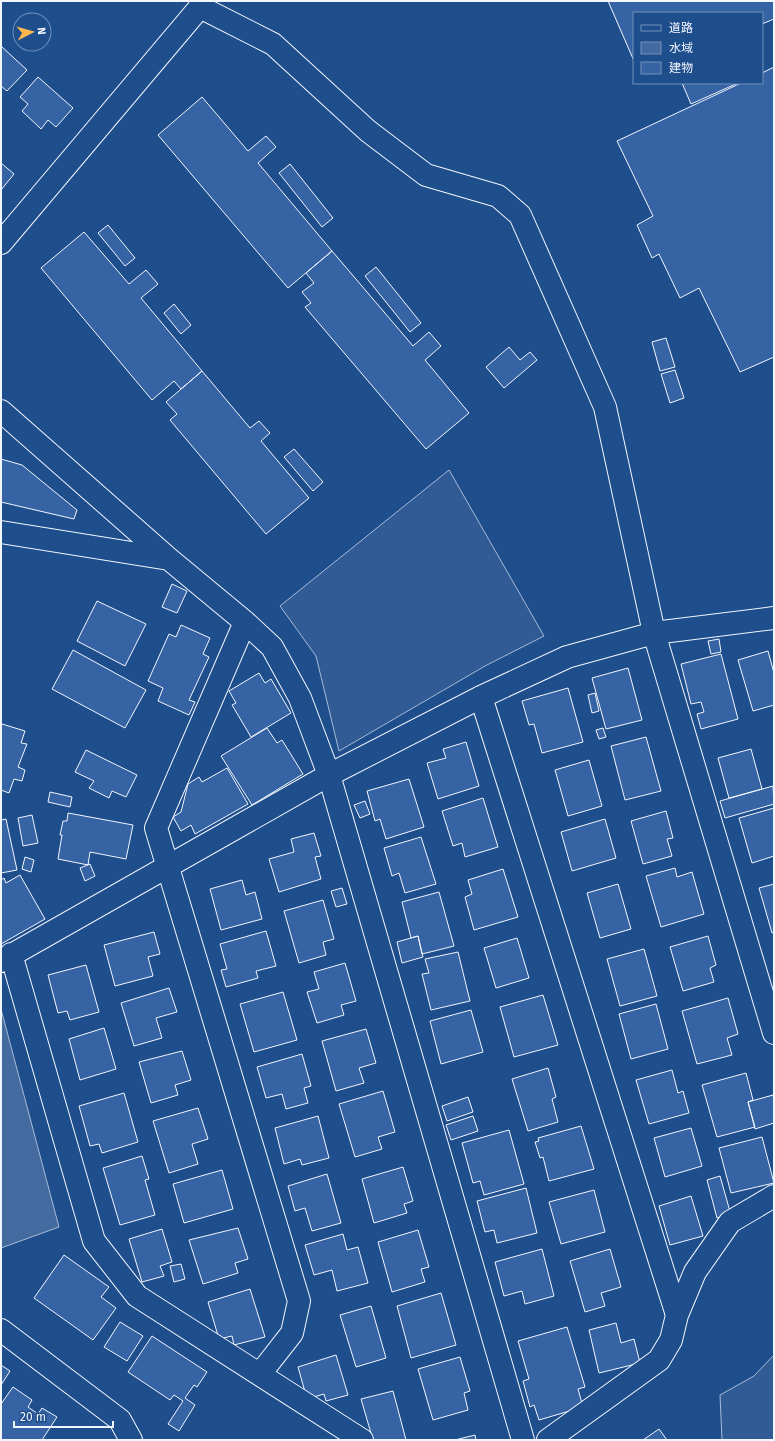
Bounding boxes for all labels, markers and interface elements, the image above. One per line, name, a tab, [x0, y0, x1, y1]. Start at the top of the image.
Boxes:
north arrow	[12, 12, 52, 52]
legend	[633, 12, 763, 84]
text: 道路	[669, 21, 693, 35]
text: N	[35, 27, 48, 35]
text: 水域	[669, 41, 693, 55]
text: 建物	[669, 61, 693, 75]
scale bar	[14, 1403, 113, 1429]
text: 20 m	[20, 1410, 46, 1424]

